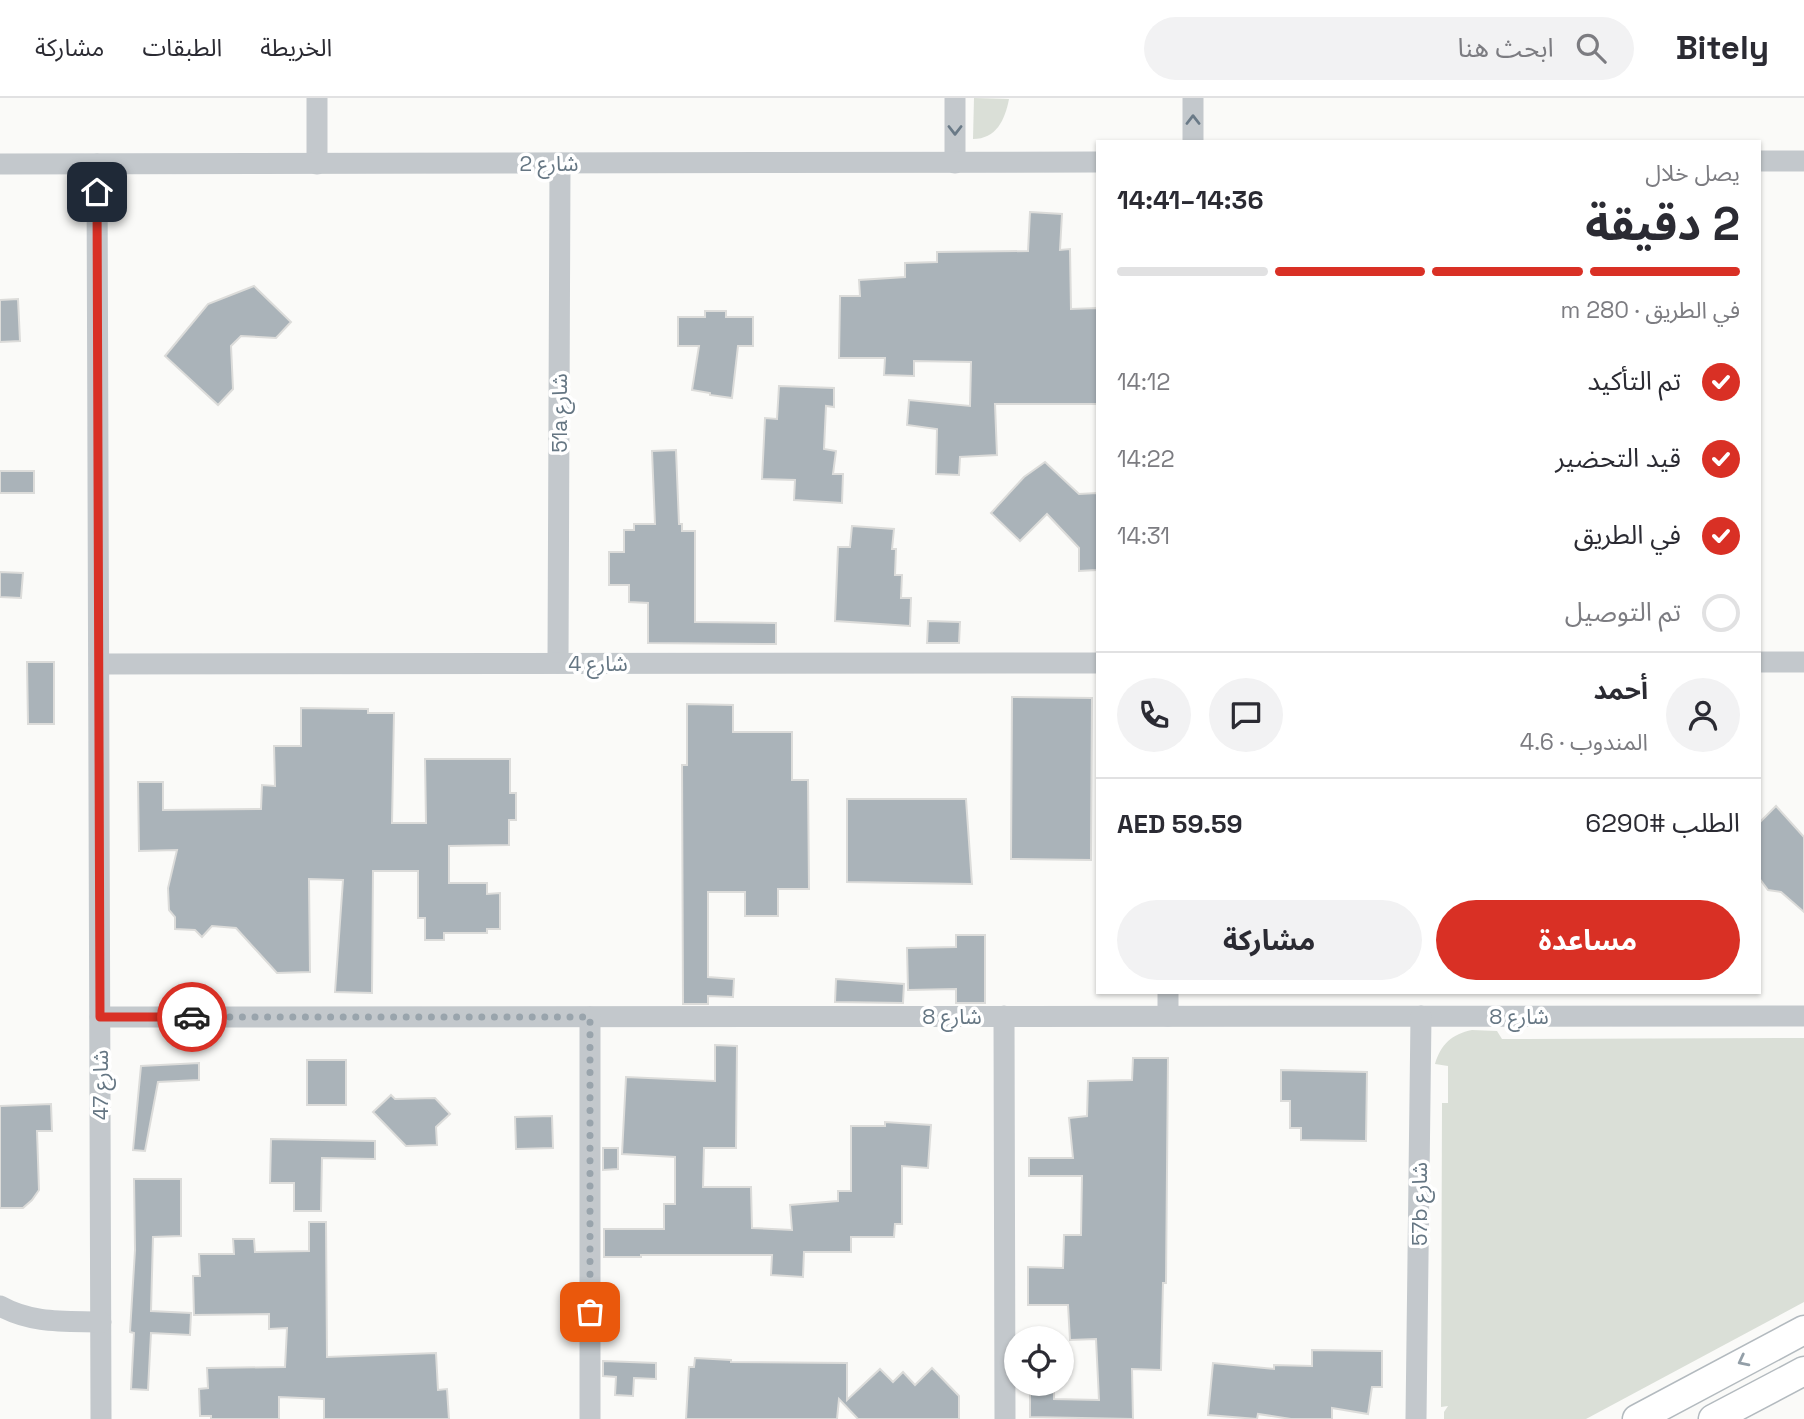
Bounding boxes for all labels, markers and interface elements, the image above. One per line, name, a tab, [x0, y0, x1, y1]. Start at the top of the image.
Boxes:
search box	[1144, 17, 1634, 80]
text: Bitely	[1676, 27, 1769, 69]
icon: search	[1572, 29, 1610, 67]
text: ابحث هنا	[1457, 31, 1554, 65]
text: مشاركة	[35, 32, 104, 63]
text: الطبقات	[142, 32, 222, 63]
text: الخريطة	[260, 32, 332, 63]
one-way arrow	[1185, 114, 1201, 125]
one-way arrow	[947, 126, 963, 136]
street label: شارع 2	[520, 150, 579, 179]
text: يصل خلال	[1645, 158, 1740, 188]
pin	[67, 162, 127, 222]
icon: home	[78, 173, 116, 211]
text: 14:36–14:41	[1117, 183, 1263, 217]
text: 2 دقيقة	[1585, 195, 1740, 253]
text: في الطريق · 280 m	[1560, 295, 1740, 325]
icon: check	[1702, 363, 1740, 401]
text: تم التأكيد	[1588, 364, 1681, 398]
text: 14:12	[1117, 367, 1170, 397]
street label: 51a شارع	[546, 373, 575, 453]
icon: check	[1702, 440, 1740, 478]
text: قيد التحضير	[1555, 441, 1681, 475]
text: 14:22	[1117, 444, 1175, 474]
icon: check	[1702, 517, 1740, 555]
text: في الطريق	[1574, 518, 1681, 552]
text: 14:31	[1117, 521, 1170, 551]
text: تم التوصيل	[1565, 595, 1681, 629]
street label: شارع 4	[568, 650, 628, 679]
text: أحمد	[1594, 673, 1648, 707]
button: phone	[1117, 678, 1191, 752]
button: chat	[1209, 678, 1283, 752]
button: person	[1666, 678, 1740, 752]
text: المندوب · 4.6	[1520, 727, 1648, 757]
text: الطلب #6290	[1585, 806, 1740, 840]
text: AED 59.59	[1117, 807, 1243, 841]
button: مشاركة	[1117, 900, 1422, 980]
button: مساعدة	[1436, 900, 1740, 980]
courier	[157, 982, 227, 1052]
icon: car	[173, 998, 211, 1036]
street label: شارع 8	[922, 1003, 982, 1032]
street label: شارع 8	[1489, 1003, 1549, 1032]
street label: شارع 47	[87, 1050, 116, 1120]
street label: 57b شارع	[1406, 1162, 1435, 1246]
pin	[560, 1282, 620, 1342]
icon: bag	[571, 1293, 609, 1331]
map controls	[1004, 1326, 1074, 1396]
button: locate	[1004, 1326, 1074, 1396]
one-way arrow	[1738, 1353, 1750, 1367]

